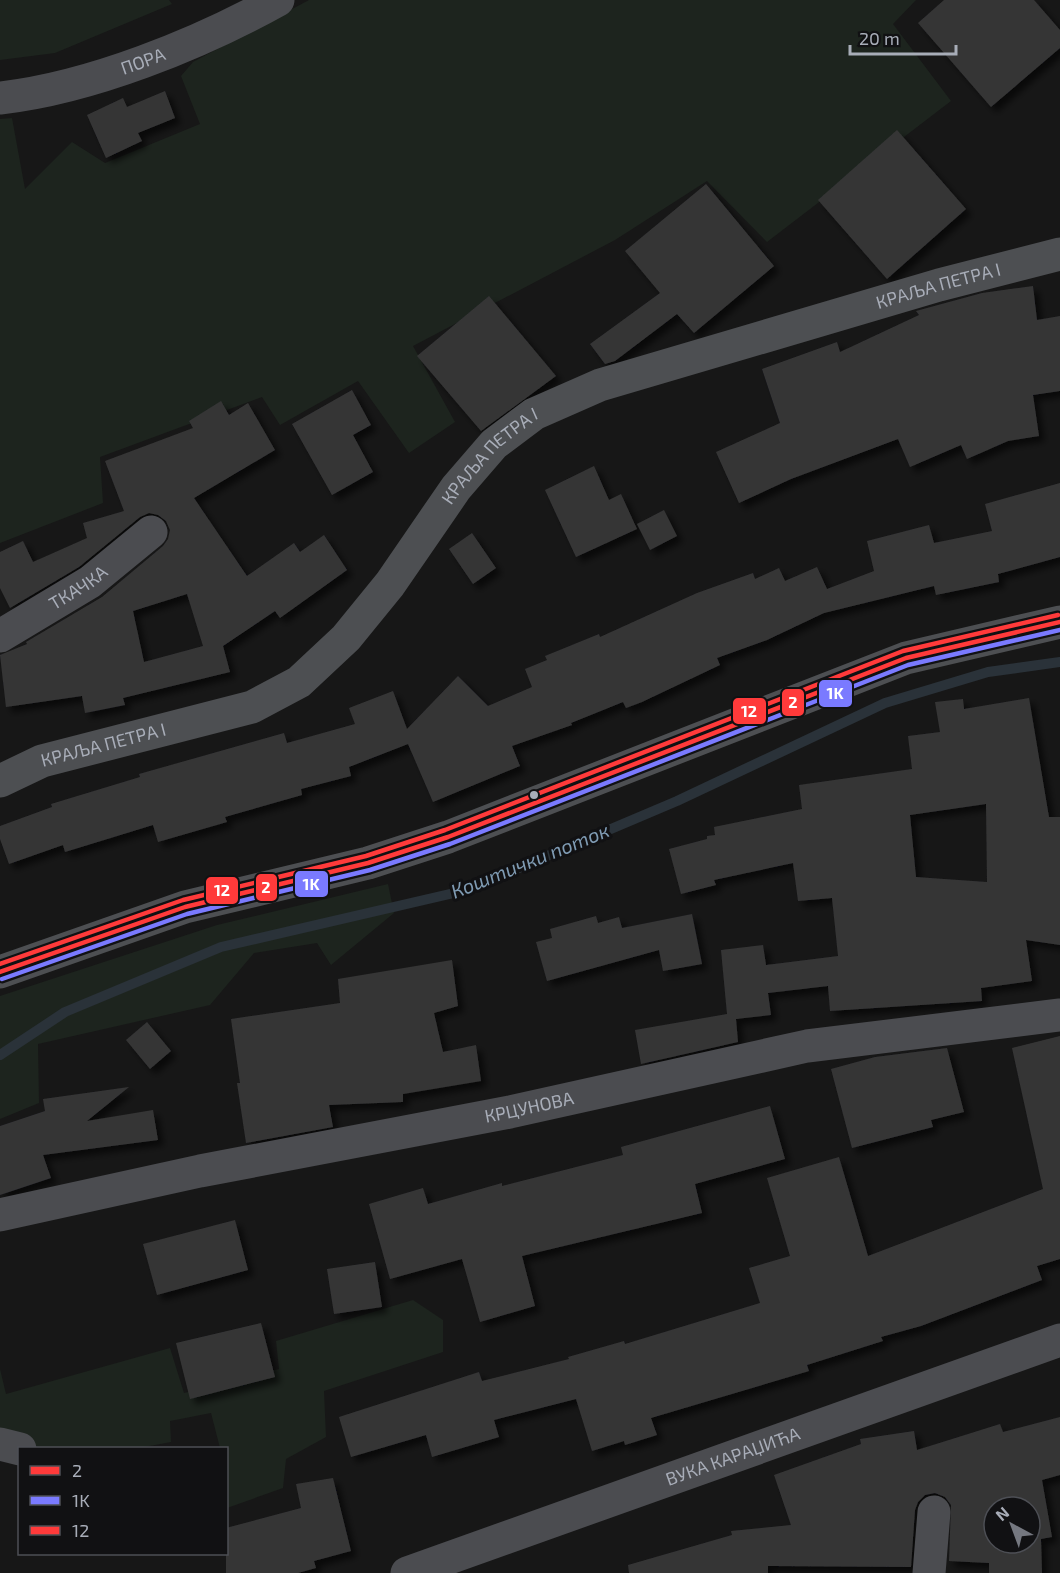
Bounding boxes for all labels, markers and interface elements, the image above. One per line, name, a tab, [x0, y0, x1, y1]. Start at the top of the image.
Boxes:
scale bar	[850, 18, 956, 56]
text: 20 m	[859, 27, 900, 49]
street label: ПОРА	[118, 42, 169, 79]
street label: КРАЉА ПЕТРА I	[873, 258, 1003, 313]
street label: КРАЉА ПЕТРА I	[436, 402, 541, 508]
street label: ТКАЧКА	[45, 560, 112, 614]
line badge: 1K	[818, 679, 853, 708]
text: 1K	[826, 683, 844, 702]
line badge: 2	[781, 688, 805, 717]
text: 2	[788, 692, 798, 711]
line badge: 12	[732, 697, 767, 725]
text: 12	[741, 701, 757, 720]
street label: КРАЉА ПЕТРА I	[38, 718, 168, 771]
unlabelled marker	[528, 789, 540, 801]
water label: Коштички поток	[447, 817, 613, 903]
line badge: 1K	[294, 870, 329, 898]
line badge: 2	[255, 873, 278, 902]
text: 1K	[302, 874, 320, 893]
line badge: 12	[205, 876, 239, 905]
text: 2	[261, 877, 271, 896]
text: 12	[214, 880, 230, 899]
street label: КРЦУНОВА	[483, 1086, 576, 1127]
street label: ВУКА КАРАЏИЋА	[662, 1421, 803, 1490]
legend	[18, 1447, 228, 1555]
text: 2	[72, 1459, 82, 1481]
text: 1K	[72, 1489, 90, 1511]
north arrow	[982, 1495, 1042, 1555]
text: N	[991, 1502, 1012, 1524]
text: 12	[72, 1519, 89, 1541]

